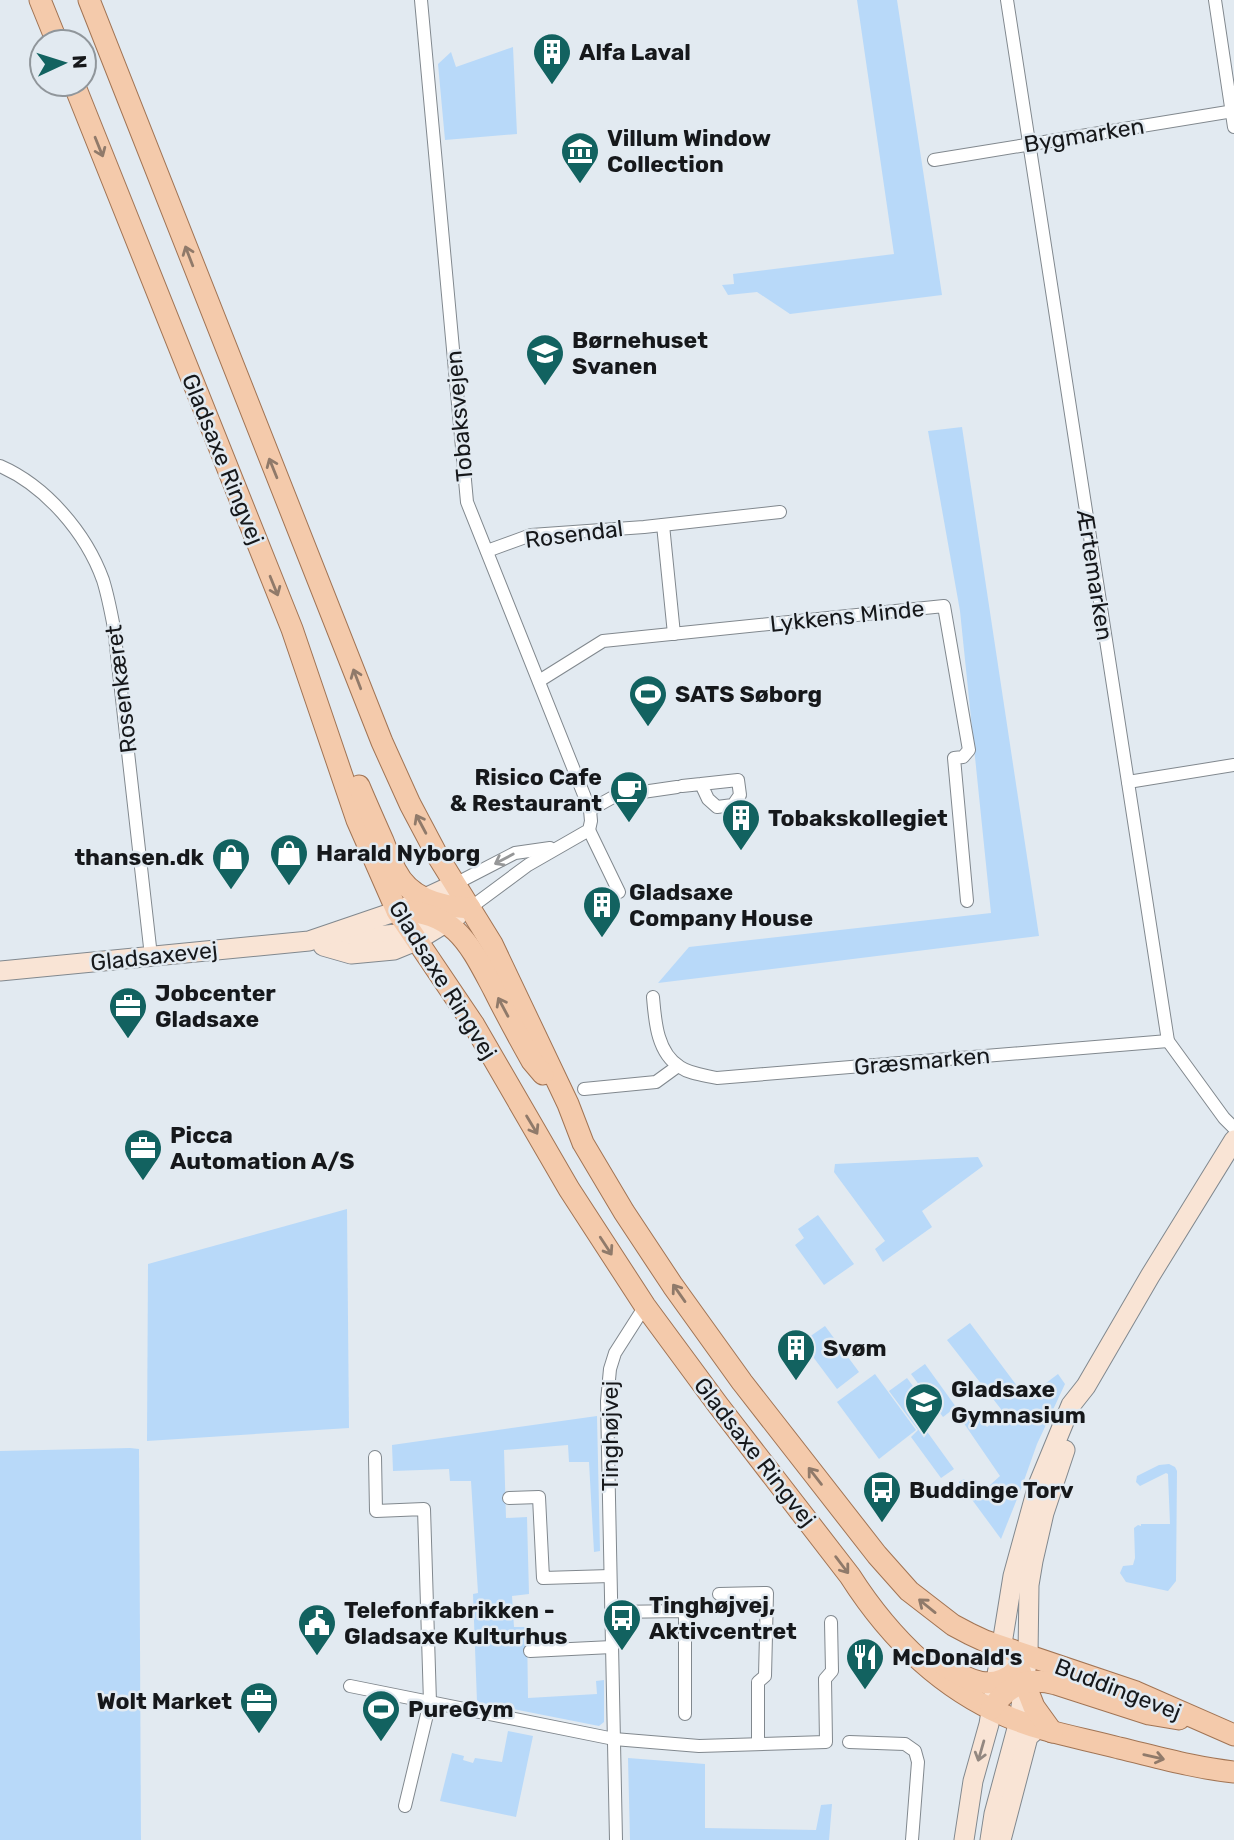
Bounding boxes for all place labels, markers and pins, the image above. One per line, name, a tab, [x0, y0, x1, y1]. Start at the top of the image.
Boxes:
building icon: Alfa Laval	[531, 31, 573, 86]
place label: Alfa Laval	[579, 38, 691, 66]
place label: Villum Window Collection	[607, 124, 771, 178]
museum icon: Villum Window Collection	[559, 130, 601, 185]
place label: Børnehuset Svanen	[572, 326, 708, 380]
school or university icon: Børnehuset Svanen	[524, 332, 566, 387]
sports icon: SATS Søborg	[627, 673, 669, 728]
place label: SATS Søborg	[675, 680, 822, 708]
place label: Risico Cafe & Restaurant	[450, 763, 602, 817]
cafe icon: Risico Cafe & Restaurant	[608, 769, 650, 824]
building icon: Tobakskollegiet	[720, 797, 762, 852]
place label: Tobakskollegiet	[768, 804, 948, 832]
shop icon: Harald Nyborg	[268, 832, 310, 887]
shop icon: thansen.dk	[210, 836, 252, 891]
place label: Harald Nyborg	[316, 839, 480, 867]
place label: thansen.dk	[74, 843, 205, 871]
place label: Gladsaxe Company House	[629, 878, 813, 932]
building icon: Gladsaxe Company House	[581, 884, 623, 939]
place label: Jobcenter Gladsaxe	[155, 979, 276, 1033]
office icon: Jobcenter Gladsaxe	[107, 985, 149, 1040]
place label: Picca Automation A/S	[170, 1121, 354, 1175]
office icon: Picca Automation A/S	[122, 1127, 164, 1182]
building icon: Svøm	[775, 1327, 817, 1382]
place label: Svøm	[823, 1334, 887, 1362]
place label: Gladsaxe Gymnasium	[951, 1375, 1086, 1429]
school or university icon: Gladsaxe Gymnasium	[903, 1381, 945, 1436]
bus stop icon: Buddinge Torv	[861, 1469, 903, 1524]
place label: Buddinge Torv	[909, 1476, 1074, 1504]
place label: Tinghøjvej, Aktivcentret	[649, 1591, 797, 1645]
place label: Telefonfabrikken - Gladsaxe Kulturhus	[344, 1596, 568, 1650]
bus stop icon: Tinghøjvej, Aktivcentret	[601, 1597, 643, 1652]
public building icon: Telefonfabrikken - Gladsaxe Kulturhus	[296, 1602, 338, 1657]
restaurant icon: McDonald's	[844, 1636, 886, 1691]
place label: McDonald's	[892, 1643, 1023, 1671]
office icon: Wolt Market	[238, 1680, 280, 1735]
place label: Wolt Market	[97, 1687, 232, 1715]
sports icon: PureGym	[360, 1688, 402, 1743]
place label: PureGym	[408, 1695, 514, 1723]

